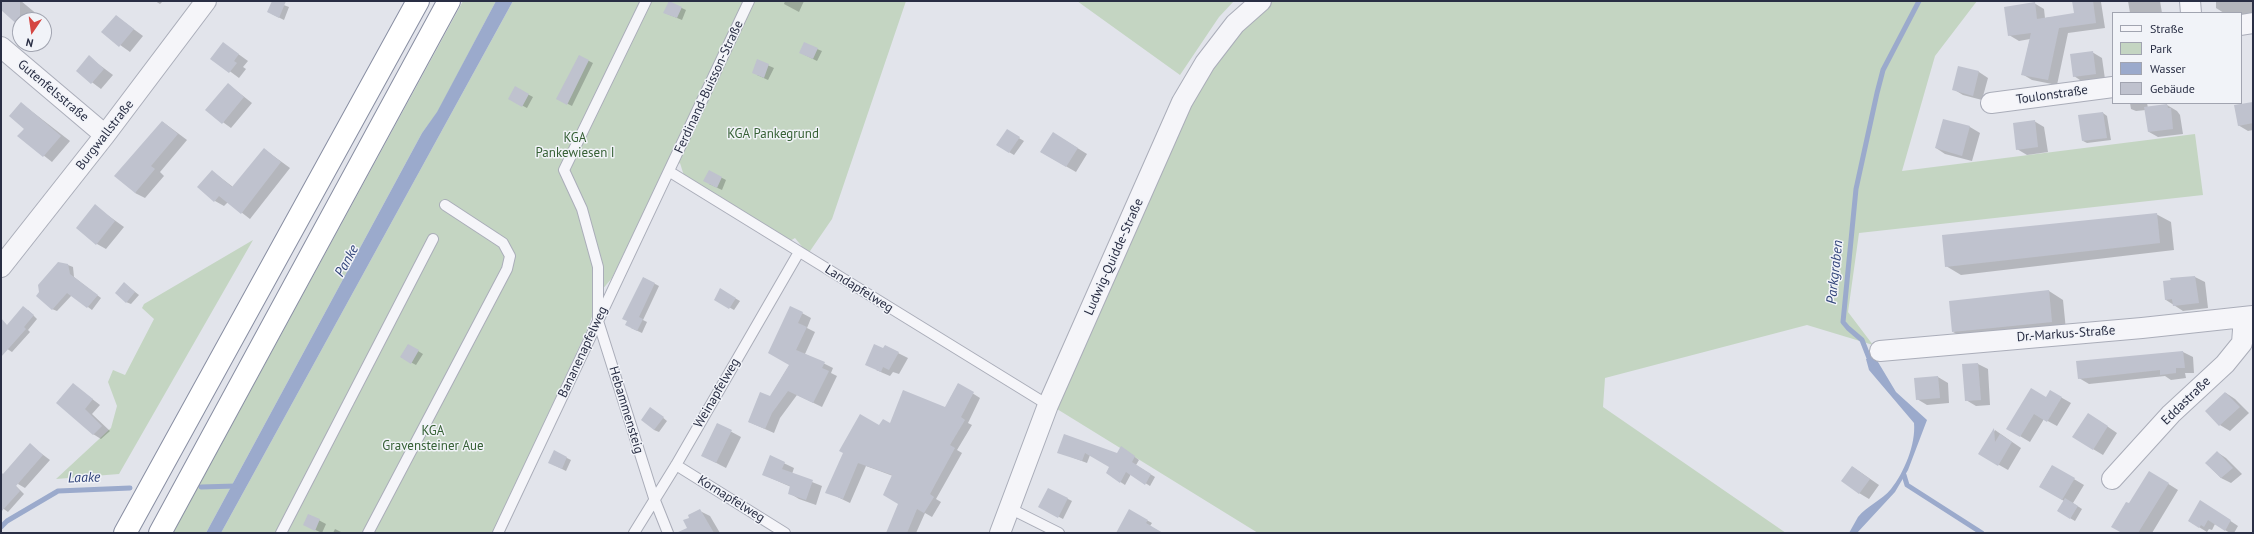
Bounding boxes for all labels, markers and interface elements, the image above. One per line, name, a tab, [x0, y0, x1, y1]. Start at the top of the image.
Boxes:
north arrow	[12, 12, 52, 52]
legend	[2112, 12, 2242, 104]
street label: Ferdinand-Buisson-Straße	[671, 18, 747, 156]
text: Straße	[2150, 21, 2184, 36]
text: N	[24, 35, 35, 50]
text: Park	[2150, 41, 2172, 56]
street label: Gutenfelsstraße	[14, 57, 92, 125]
text: Wasser	[2150, 61, 2186, 76]
text: Gebäude	[2150, 81, 2195, 96]
street label: Toulonstraße	[2015, 82, 2089, 108]
street label: Burgwallstraße	[73, 97, 137, 173]
park label: KGA Pankegrund	[727, 126, 819, 142]
park label: KGA Pankewiesen I	[536, 130, 614, 161]
street label: Ludwig-Quidde-Straße	[1081, 196, 1147, 318]
water label: Parkgraben	[1823, 239, 1847, 305]
water label: Panke	[331, 242, 363, 280]
street label: Landapfelweg	[822, 262, 896, 316]
street label: Bananenapfelweg	[555, 304, 611, 400]
street label: Dr.-Markus-Straße	[2016, 323, 2116, 345]
street label: Weinapfelweg	[691, 355, 743, 431]
street label: Hebammensteig	[605, 364, 647, 456]
street label: Eddastraße	[2158, 374, 2214, 428]
park label: KGA Gravensteiner Aue	[382, 423, 484, 454]
water label: Laake	[67, 469, 101, 487]
street label: Kornapfelweg	[694, 472, 768, 526]

